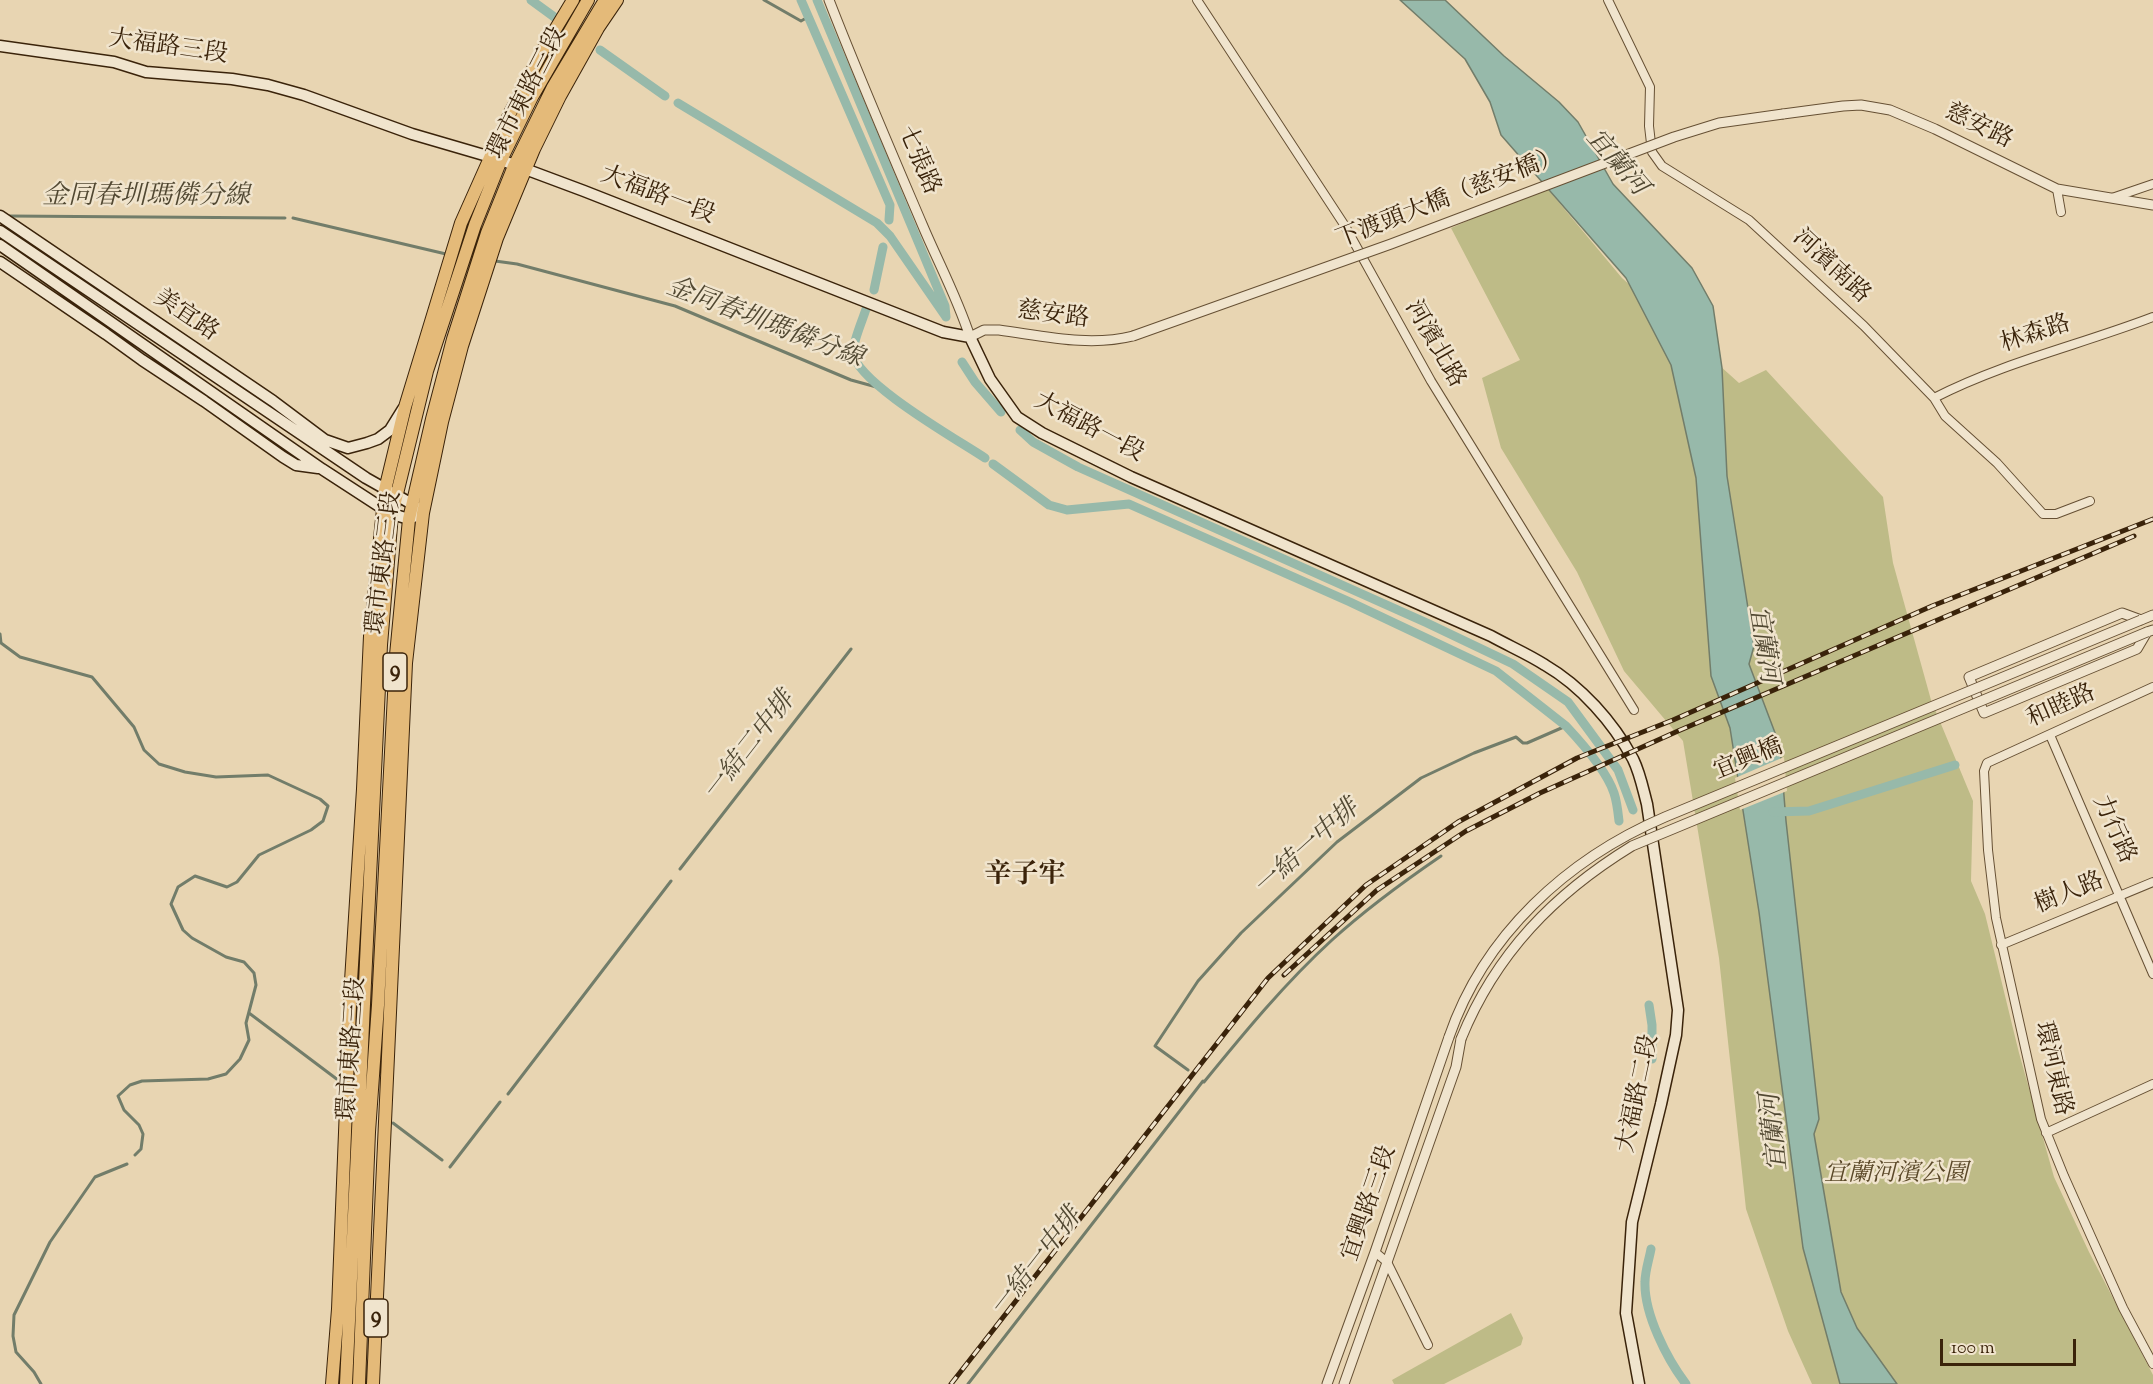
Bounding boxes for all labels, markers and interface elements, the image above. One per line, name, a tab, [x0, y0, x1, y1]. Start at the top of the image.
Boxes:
street label: 環市東路三段	[483, 23, 575, 165]
street label: 大福路三段	[107, 26, 229, 72]
street label: 慈安路	[1939, 99, 2017, 157]
street label: 七張路	[890, 122, 944, 200]
water label: 宜蘭河	[1578, 124, 1652, 204]
street label: 下渡頭大橋（慈安橋）	[1333, 144, 1567, 256]
street label: 大福路一段	[596, 162, 718, 232]
water label: 金同春圳瑪僯分線	[42, 183, 250, 215]
street label: 河濱南路	[1785, 225, 1875, 311]
water label: 金同春圳瑪僯分線	[661, 273, 867, 377]
street label: 美宜路	[147, 285, 223, 349]
street label: 河濱北路	[1397, 296, 1469, 394]
street label: 慈安路	[1016, 298, 1090, 336]
street label: 林森路	[1997, 311, 2075, 361]
street label: 大福路一段	[1028, 388, 1148, 470]
street label: 環市東路三段	[363, 490, 409, 636]
water label: 宜蘭河	[1739, 604, 1783, 686]
road number: 9	[383, 653, 407, 691]
street label: 和睦路	[2023, 680, 2101, 736]
water label: 一結二中排	[699, 687, 803, 809]
street label: 宜興橋	[1710, 734, 1788, 788]
street label: 力行路	[2084, 791, 2140, 869]
water label: 一結一中排	[1249, 795, 1367, 905]
district label: 辛子牢	[985, 861, 1065, 893]
street label: 樹人路	[2031, 868, 2109, 922]
street label: 環市東路三段	[335, 976, 373, 1122]
street label: 環河東路	[2026, 1019, 2076, 1119]
street label: 大福路二段	[1613, 1032, 1667, 1156]
water label: 宜蘭河	[1757, 1092, 1797, 1172]
street label: 宜興路三段	[1338, 1143, 1404, 1265]
park label: 宜蘭河濱公園	[1824, 1162, 1968, 1190]
water label: 一結一中排	[986, 1203, 1090, 1325]
road number: 9	[364, 1299, 388, 1337]
scale bar	[1943, 1327, 2080, 1365]
text: 100 m	[1951, 1336, 1995, 1362]

